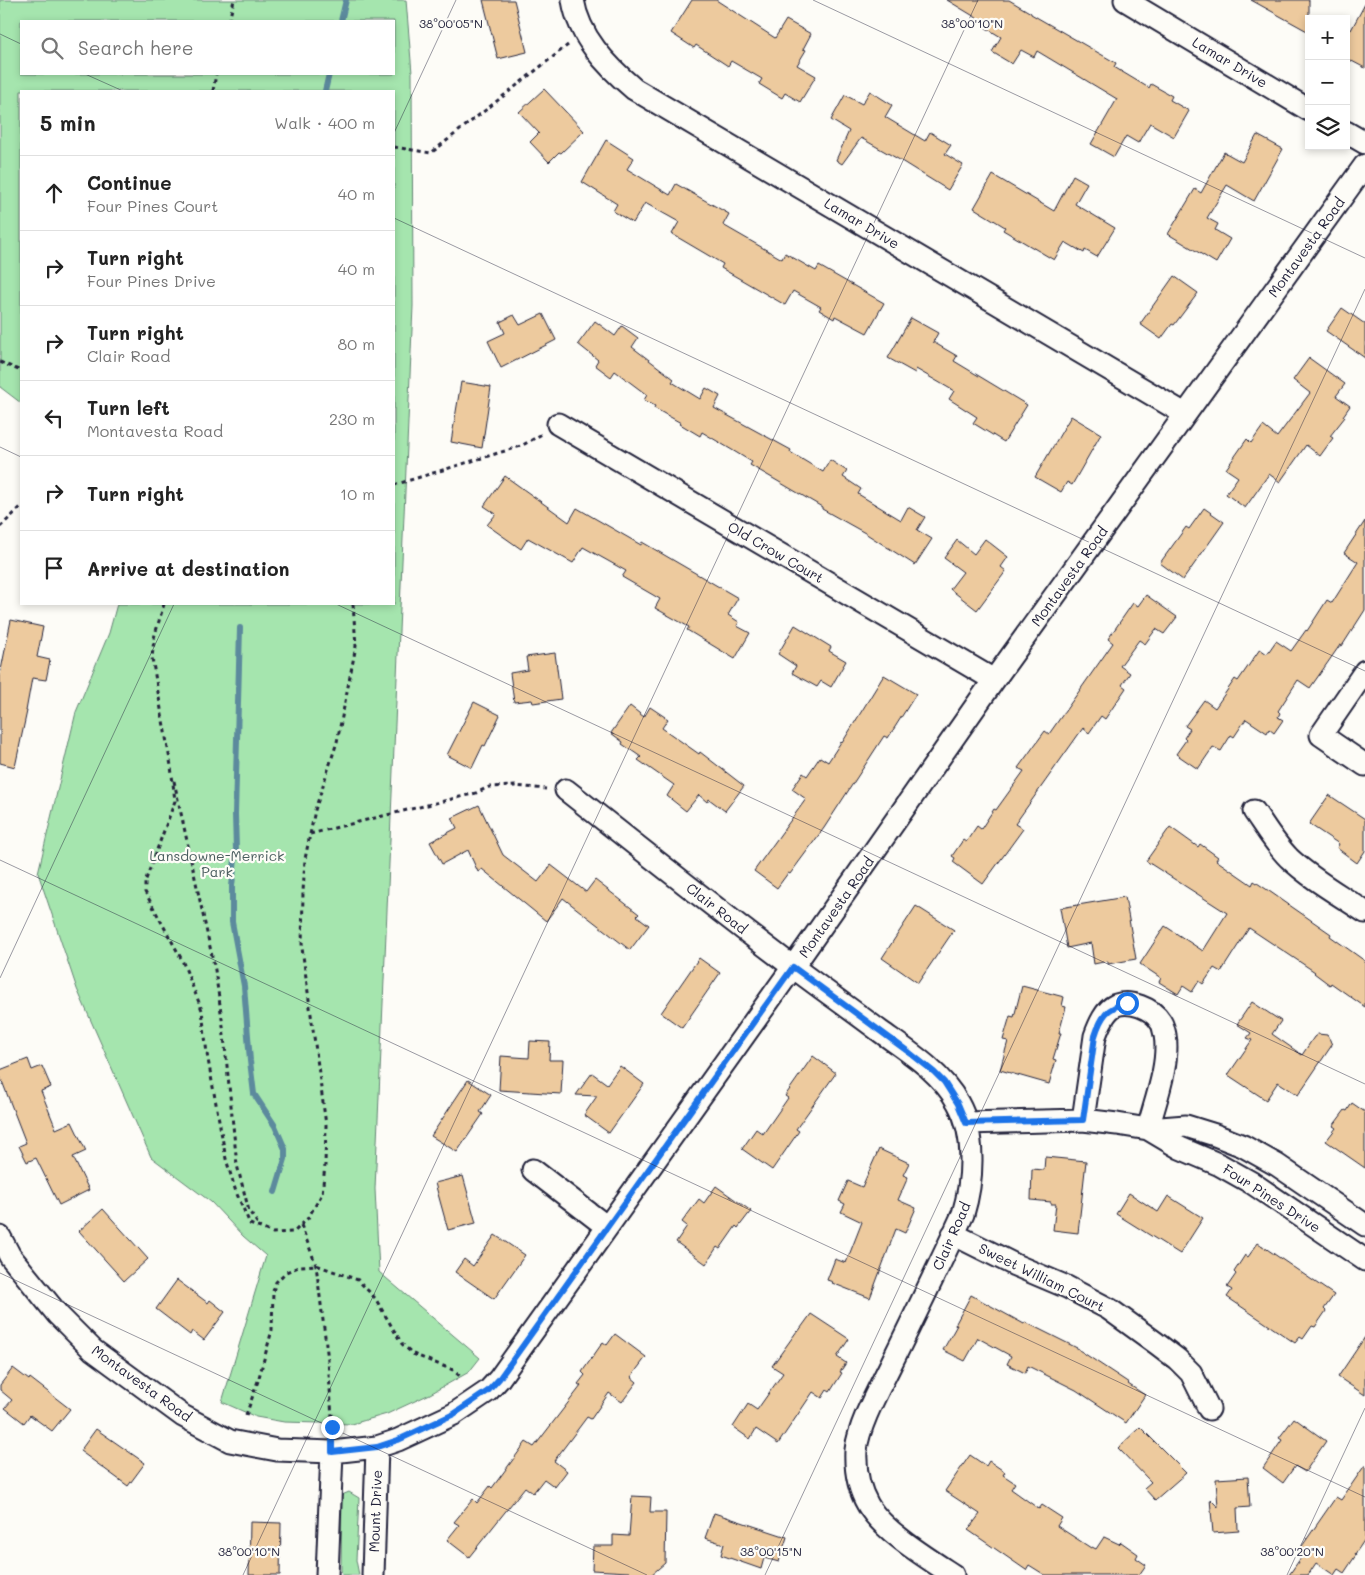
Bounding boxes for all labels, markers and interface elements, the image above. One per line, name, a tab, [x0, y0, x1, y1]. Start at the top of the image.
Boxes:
text: 38°00'05"N	[419, 15, 483, 31]
text: 38°00'10"N	[941, 15, 1003, 31]
map controls	[1305, 15, 1350, 150]
button: +	[1305, 15, 1350, 60]
search box	[20, 20, 395, 75]
street label: Lamar Drive	[1189, 32, 1271, 92]
icon: search	[38, 34, 66, 62]
text: Search here	[78, 35, 194, 60]
button: −	[1305, 60, 1350, 105]
button: layers	[1305, 105, 1350, 150]
text: 5 min	[40, 109, 96, 136]
text: Walk · 400 m	[274, 112, 375, 133]
text: Continue	[87, 170, 172, 195]
icon: ahead	[40, 179, 68, 207]
text: 40 m	[338, 183, 375, 204]
street label: Lamar Drive	[821, 193, 903, 253]
street label: Montavesta Road	[1263, 193, 1349, 301]
text: Four Pines Court	[87, 195, 218, 216]
text: Turn right	[87, 245, 184, 270]
icon: right	[40, 254, 68, 282]
text: 40 m	[338, 258, 375, 279]
text: Four Pines Drive	[87, 270, 216, 291]
text: Turn right	[87, 320, 184, 345]
icon: right	[40, 329, 68, 357]
text: 80 m	[338, 333, 375, 354]
text: Clair Road	[87, 345, 170, 366]
text: Turn left	[87, 395, 170, 420]
icon: left	[40, 404, 68, 432]
text: 230 m	[329, 408, 375, 429]
text: Montavesta Road	[87, 420, 223, 441]
icon: right	[40, 479, 68, 507]
text: Turn right	[87, 481, 184, 506]
text: 10 m	[340, 483, 375, 504]
street label: Old Crow Court	[725, 517, 827, 587]
street label: Montavesta Road	[1026, 522, 1112, 630]
icon: arrive	[40, 554, 68, 582]
text: Arrive at destination	[87, 556, 290, 581]
park label: Lansdowne-Merrick Park	[150, 846, 284, 881]
street label: Montavesta Road	[794, 853, 878, 961]
street label: Clair Road	[682, 878, 752, 938]
route start	[1116, 992, 1139, 1015]
street label: Four Pines Drive	[1220, 1159, 1324, 1237]
street label: Clair Road	[927, 1199, 975, 1273]
street label: Sweet William Court	[976, 1238, 1108, 1316]
street label: Montavesta Road	[88, 1340, 196, 1426]
route end	[321, 1416, 344, 1439]
street label: Mount Drive	[364, 1469, 386, 1553]
text: 38°00'10"N	[218, 1543, 280, 1559]
text: 38°00'15"N	[740, 1543, 802, 1559]
text: 38°00'20"N	[1260, 1543, 1324, 1559]

